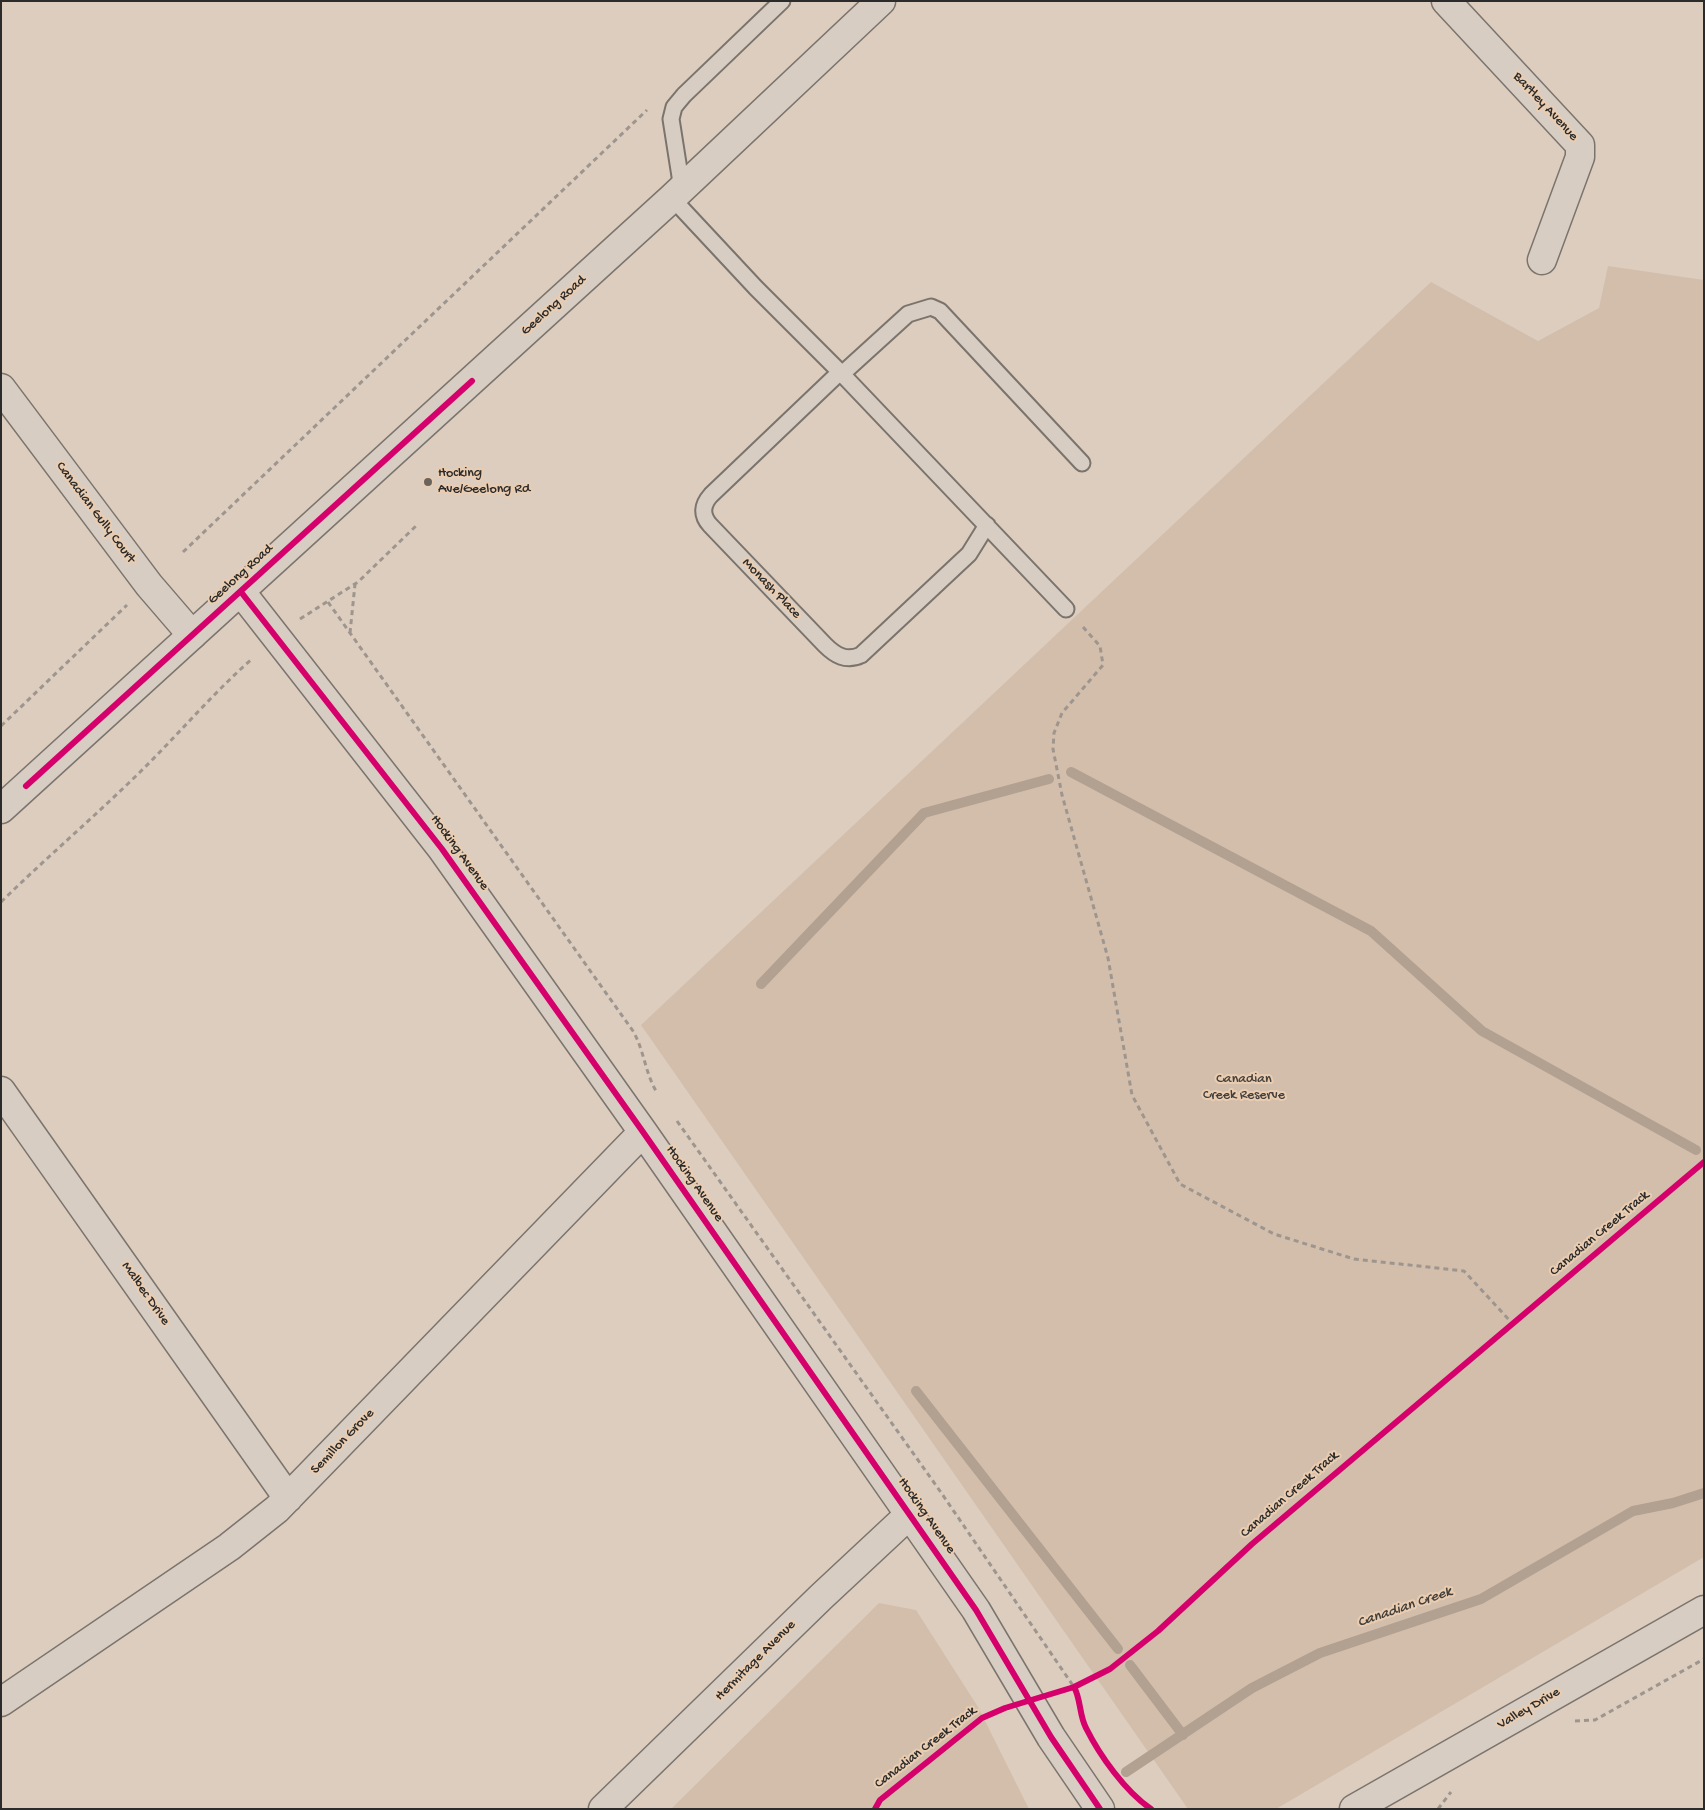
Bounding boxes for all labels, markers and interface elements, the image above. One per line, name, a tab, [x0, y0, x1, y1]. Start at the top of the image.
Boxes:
street label: Bartley Avenue	[1509, 69, 1581, 145]
street label: Geelong Road	[518, 272, 590, 340]
street label: Canadian Gully Court	[51, 459, 139, 567]
place label: Hocking Ave/Geelong Rd	[438, 466, 530, 498]
marker: Hocking Ave/Geelong Rd	[422, 476, 434, 488]
street label: Geelong Road	[205, 541, 277, 609]
street label: Monash Place	[738, 555, 804, 623]
street label: Hocking Avenue	[426, 812, 492, 894]
park label: Canadian Creek Reserve	[1203, 1072, 1285, 1104]
street label: Hocking Avenue	[662, 1143, 726, 1225]
street label: Canadian Creek Track	[1547, 1188, 1653, 1280]
street label: Malbec Drive	[117, 1259, 173, 1329]
street label: Semillon Grove	[308, 1406, 378, 1478]
street label: Canadian Creek Track	[1238, 1448, 1342, 1542]
street label: Hocking Avenue	[894, 1475, 958, 1557]
water label: Canadian Creek	[1355, 1583, 1455, 1633]
street label: Hermitage Avenue	[712, 1617, 800, 1705]
street label: Valley Drive	[1495, 1684, 1563, 1734]
street label: Canadian Creek Track	[872, 1703, 980, 1793]

